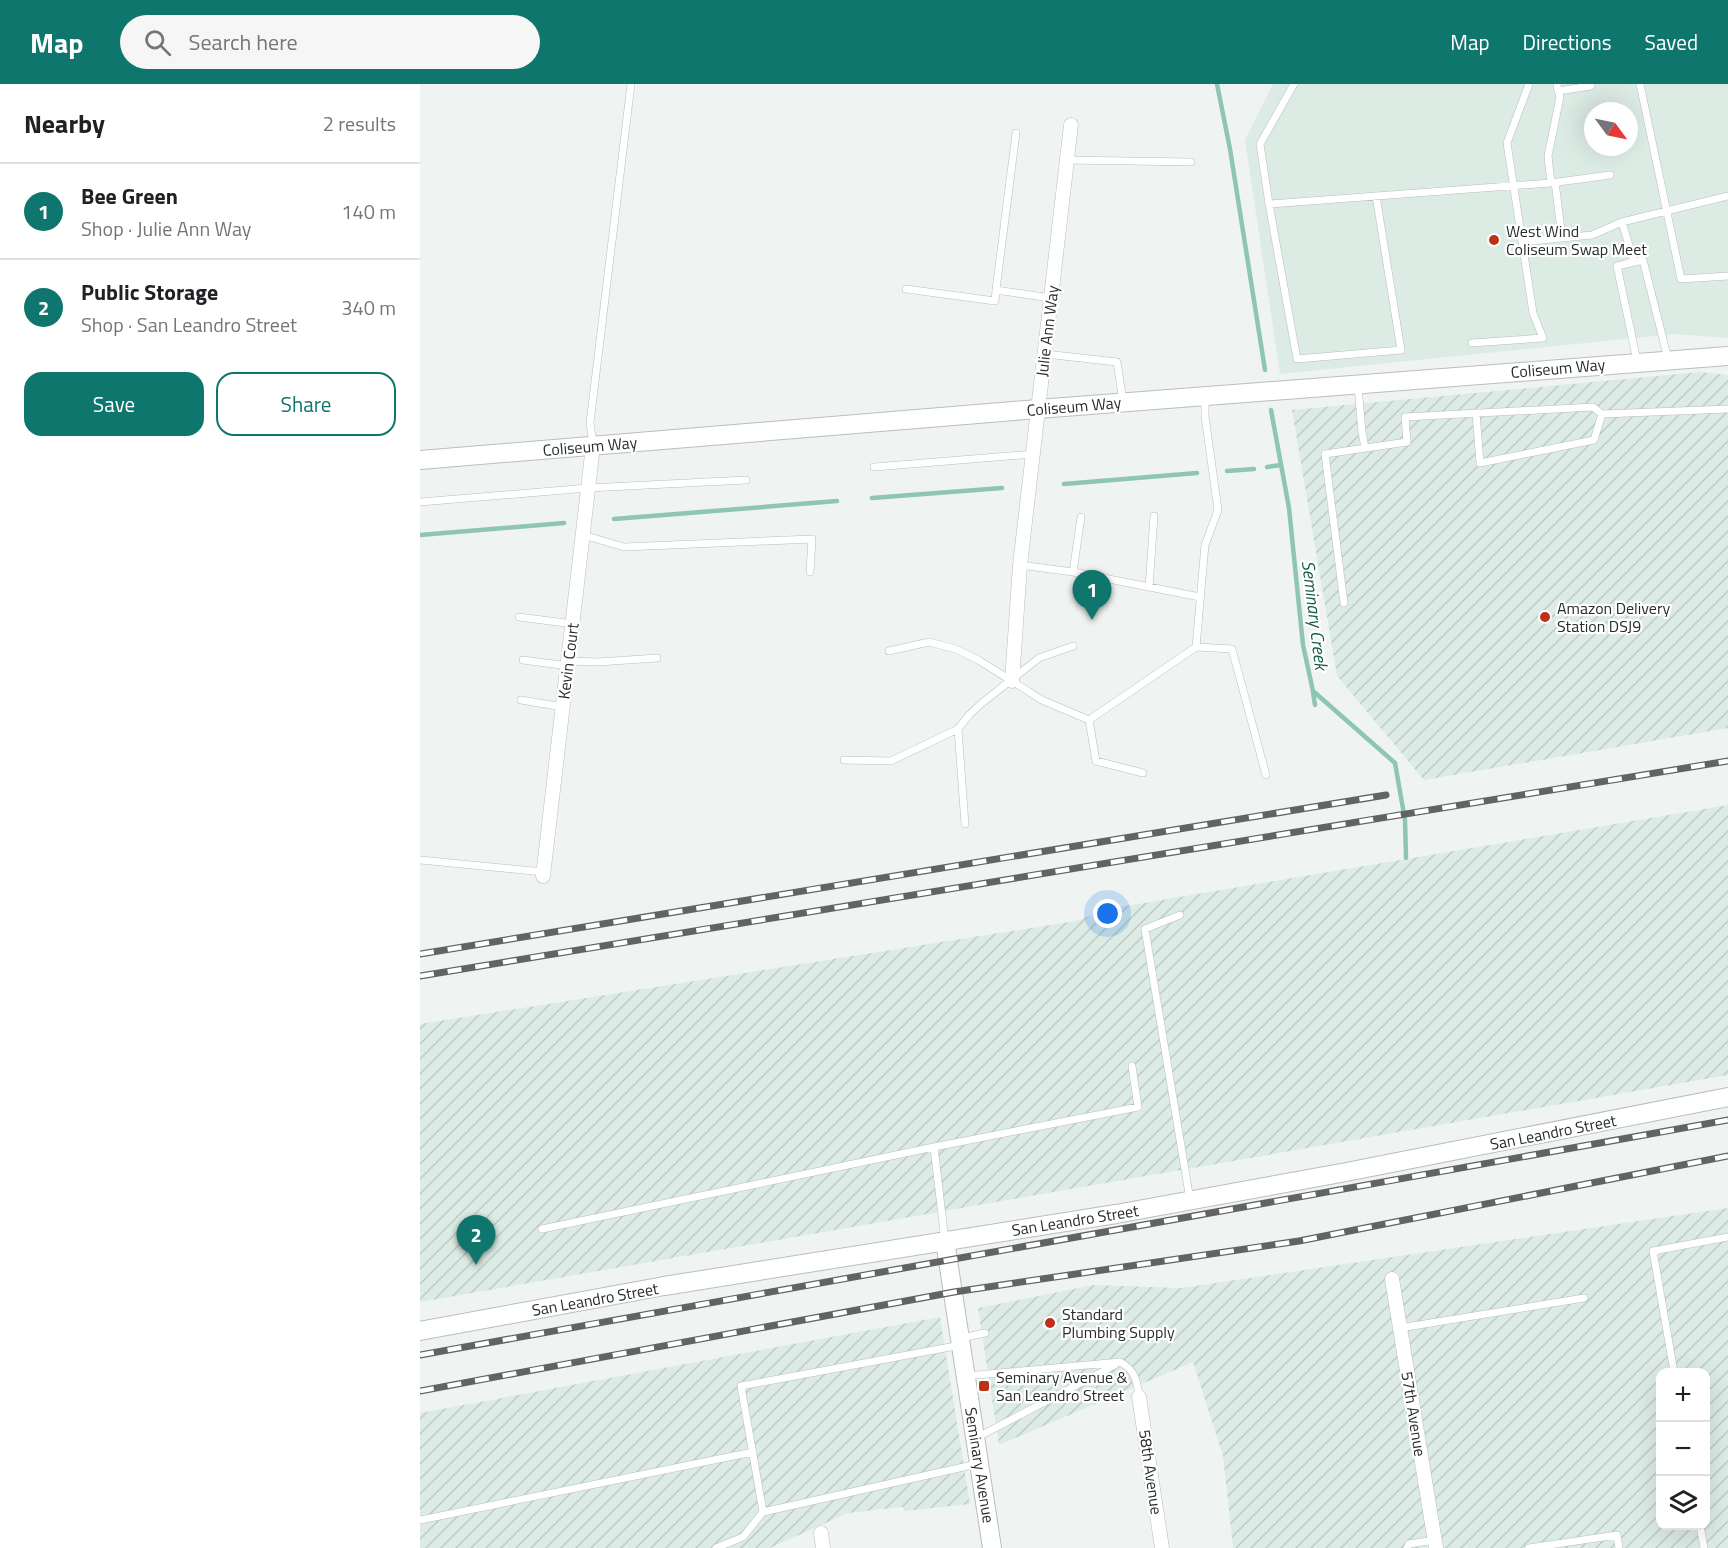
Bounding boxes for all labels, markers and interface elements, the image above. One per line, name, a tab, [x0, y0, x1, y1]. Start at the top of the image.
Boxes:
search box	[120, 15, 540, 69]
text: Map	[30, 21, 84, 64]
text: Search here	[189, 25, 298, 59]
icon: search	[141, 26, 174, 59]
text: Map	[1450, 26, 1490, 58]
text: Directions	[1523, 26, 1612, 58]
text: Saved	[1645, 26, 1698, 58]
north arrow	[1584, 102, 1638, 156]
text: Nearby	[24, 104, 105, 143]
text: 2 results	[323, 108, 396, 139]
text: Bee Green	[81, 179, 178, 213]
text: 1	[38, 196, 49, 227]
text: 140 m	[341, 196, 396, 227]
text: Shop · Julie Ann Way	[81, 213, 252, 244]
place label: West Wind Coliseum Swap Meet	[1506, 219, 1647, 261]
marker: West Wind Coliseum Swap Meet	[1487, 233, 1501, 247]
text: Public Storage	[81, 275, 218, 309]
street label: Julie Ann Way	[1029, 284, 1065, 378]
text: 2	[38, 292, 49, 323]
text: 340 m	[341, 292, 396, 323]
text: Shop · San Leandro Street	[81, 309, 297, 340]
street label: Coliseum Way	[1510, 352, 1606, 384]
button: Save	[24, 372, 204, 436]
button: Share	[216, 372, 396, 436]
street label: Coliseum Way	[1026, 390, 1122, 422]
street label: Coliseum Way	[542, 430, 638, 462]
water label: Seminary Creek	[1295, 559, 1335, 673]
pin: 1	[1072, 570, 1112, 620]
place label: Amazon Delivery Station DSJ9	[1557, 596, 1670, 638]
marker: Amazon Delivery Station DSJ9	[1538, 610, 1552, 624]
street label: Kevin Court	[551, 621, 585, 701]
your location	[1093, 899, 1122, 928]
street label: San Leandro Street	[1488, 1108, 1619, 1156]
street label: San Leandro Street	[1010, 1198, 1141, 1242]
pin: 2	[456, 1216, 496, 1265]
street label: San Leandro Street	[530, 1276, 661, 1322]
place label: Standard Plumbing Supply	[1062, 1302, 1175, 1344]
marker: Standard Plumbing Supply	[1043, 1316, 1057, 1330]
place label: Seminary Avenue & San Leandro Street	[996, 1365, 1128, 1407]
map controls	[1656, 1368, 1710, 1530]
button: +	[1656, 1368, 1710, 1422]
street label: 57th Avenue	[1395, 1370, 1433, 1458]
marker: Seminary Avenue & San Leandro Street	[977, 1379, 991, 1393]
street label: Seminary Avenue	[959, 1405, 1001, 1525]
button: −	[1656, 1422, 1710, 1476]
street label: 58th Avenue	[1133, 1428, 1169, 1516]
button: layers	[1656, 1476, 1710, 1530]

